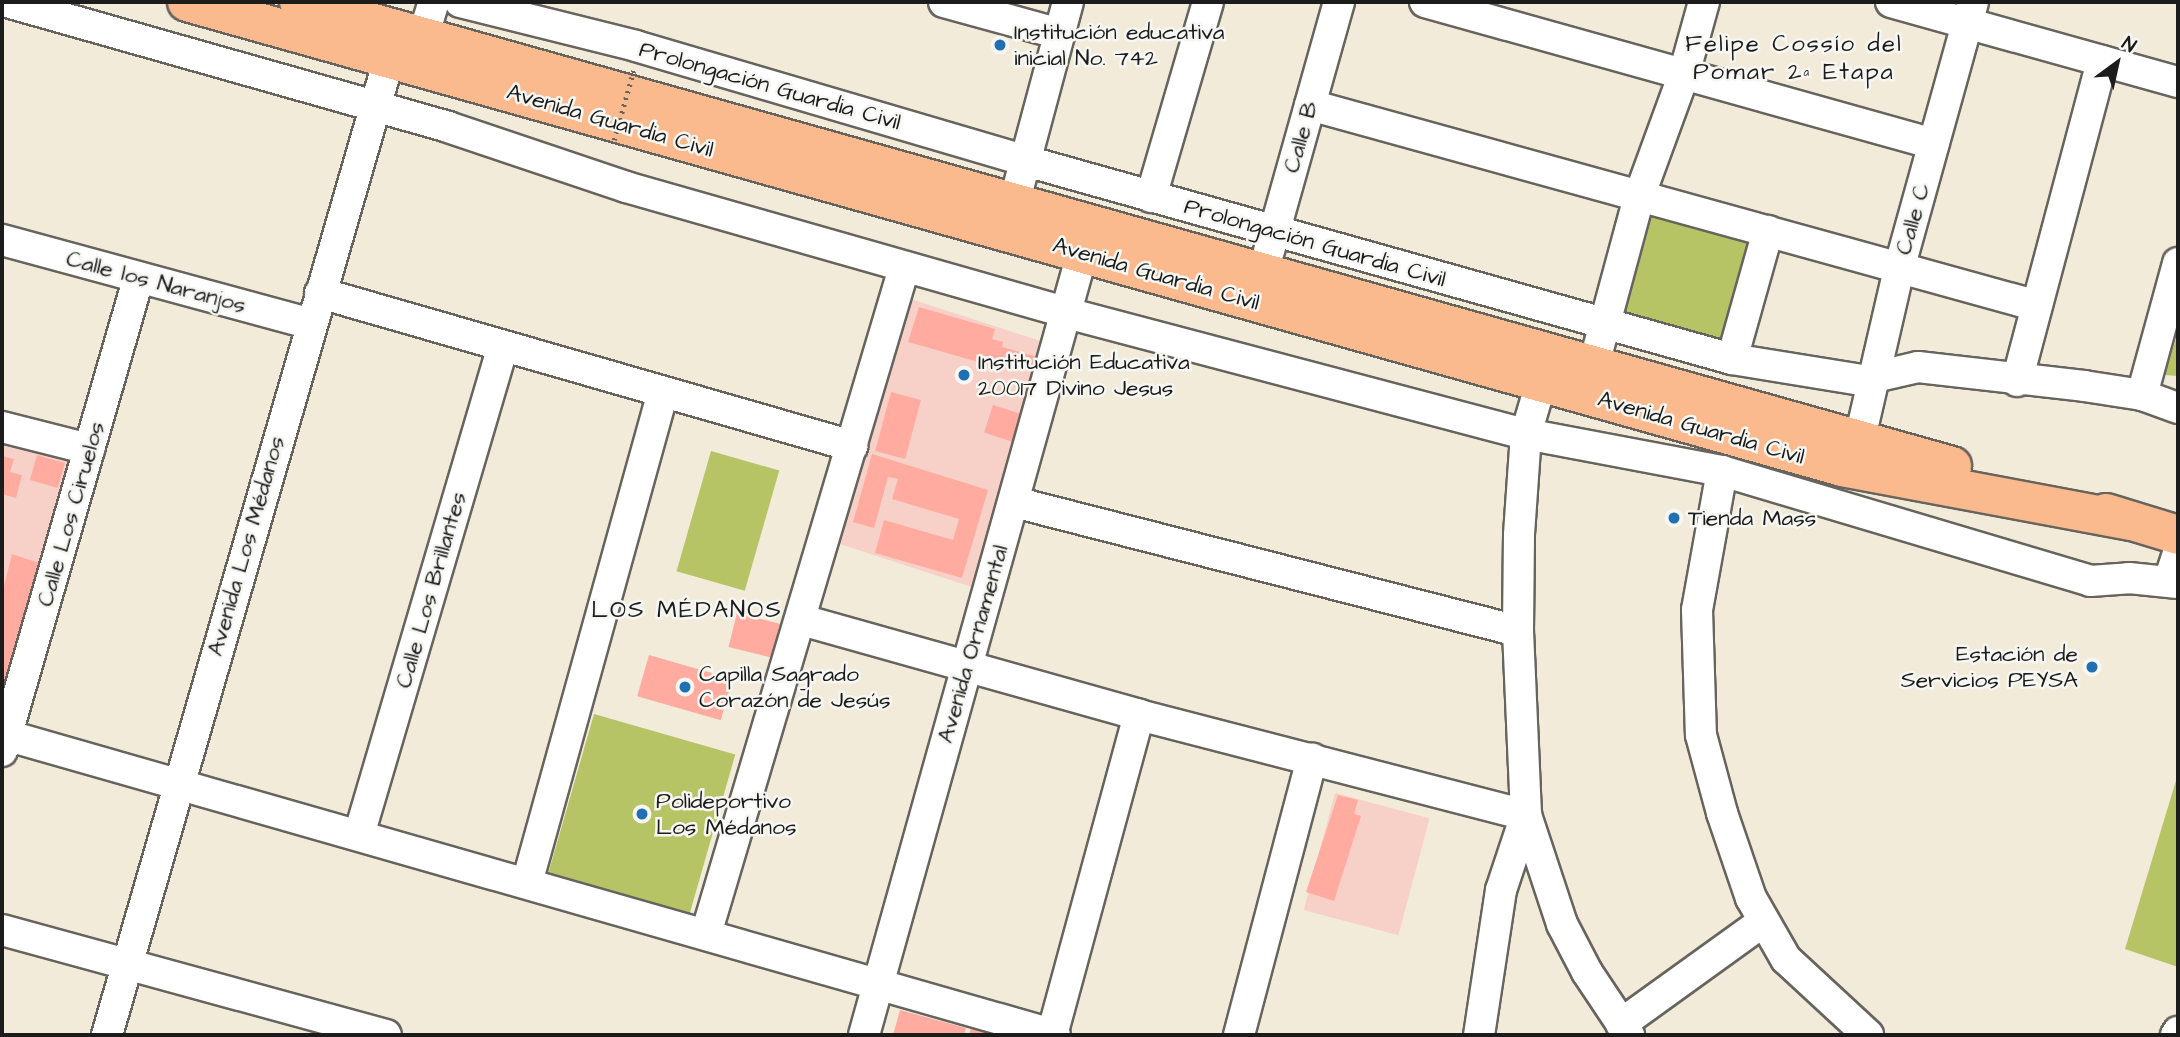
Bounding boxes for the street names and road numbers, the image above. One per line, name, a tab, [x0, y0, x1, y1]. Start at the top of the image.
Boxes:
street label: Prolongación Guardia Civil	[636, 35, 904, 137]
street label: Avenida Guardia Civil	[503, 78, 717, 164]
street label: Calle B	[1278, 98, 1324, 176]
street label: Calle C	[1890, 180, 1936, 258]
street label: Prolongación Guardia Civil	[1181, 192, 1449, 294]
street label: Avenida Guardia Civil	[1049, 231, 1263, 317]
street label: Calle los Naranjos	[63, 245, 249, 319]
street label: Avenida Guardia Civil	[1594, 385, 1808, 471]
street label: Calle Los Ciruelos	[31, 418, 111, 610]
street label: Avenida Los Médanos	[201, 433, 291, 659]
street label: Calle Los Brillantes	[390, 489, 472, 691]
street label: Avenida Ornamental	[932, 542, 1014, 746]

